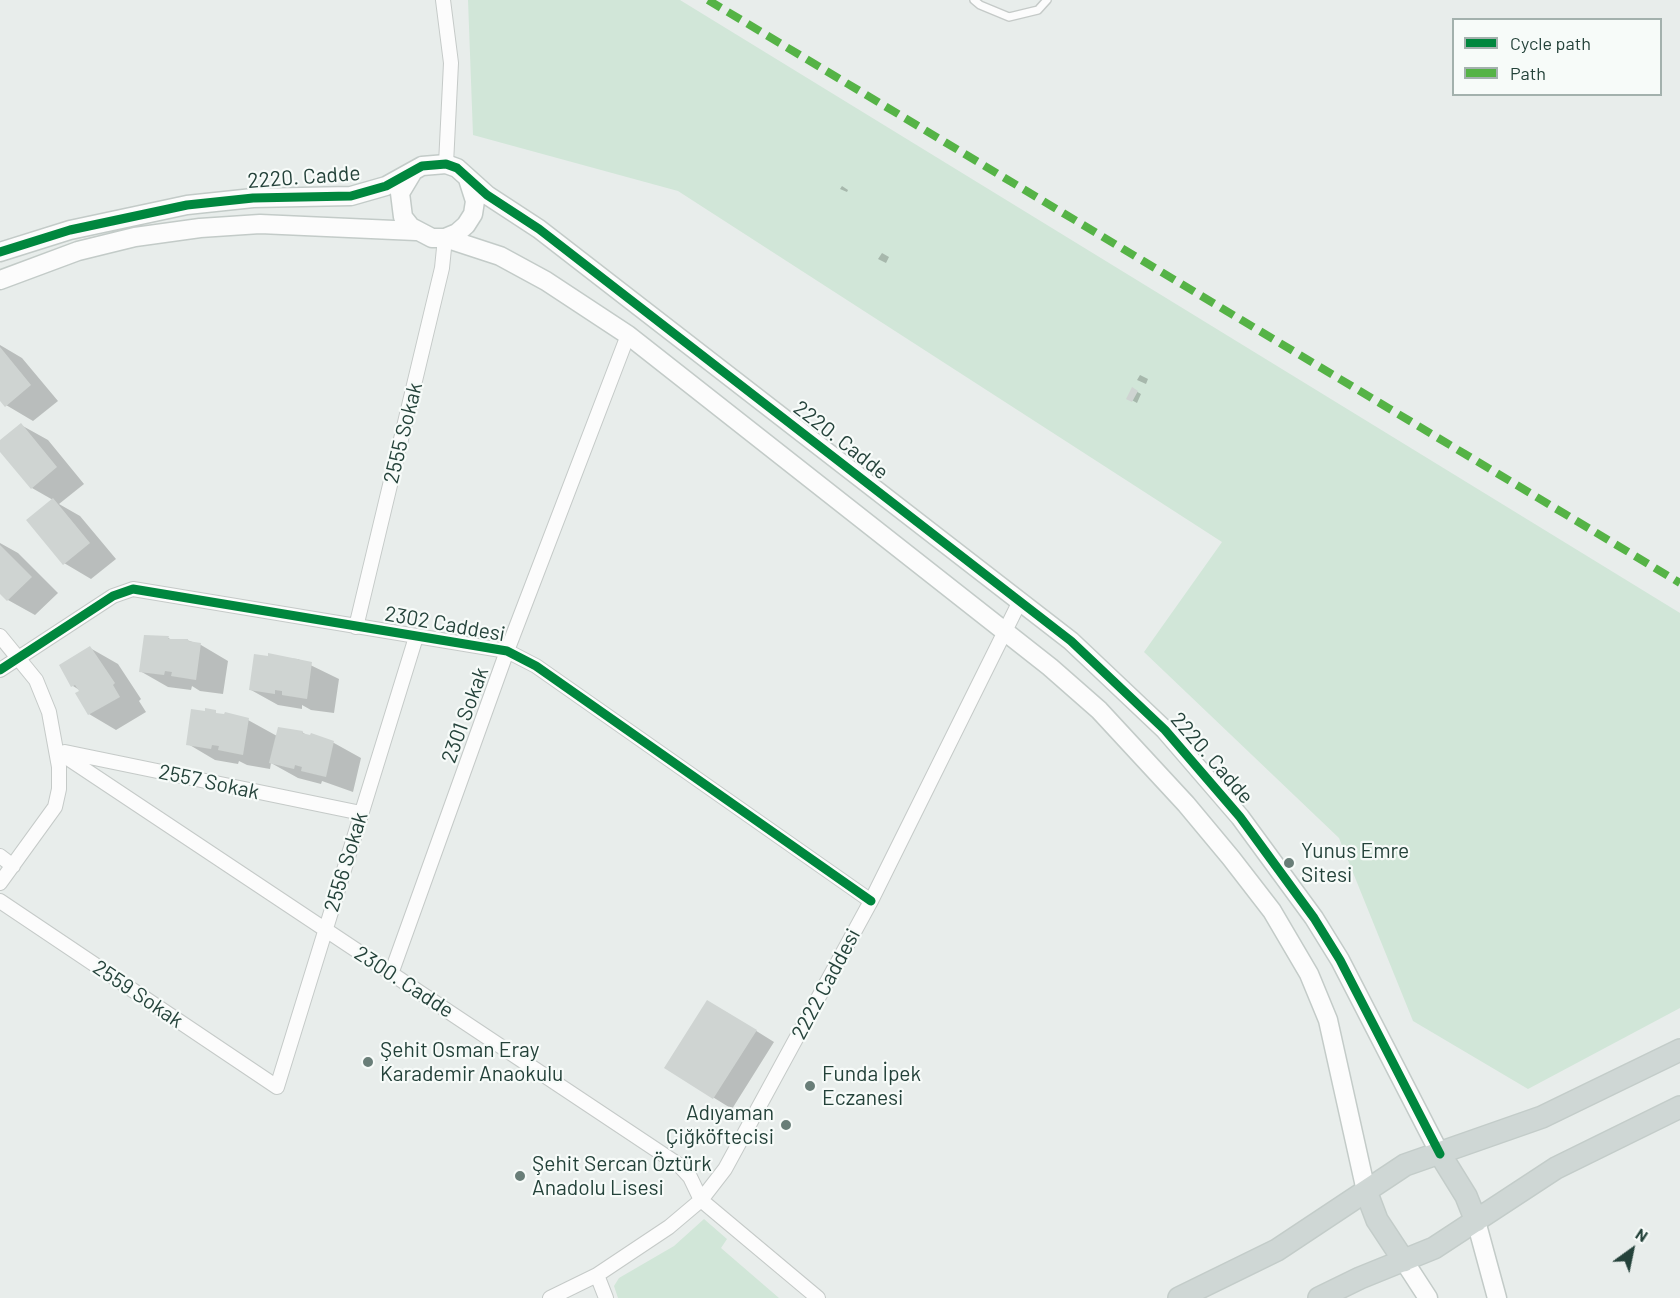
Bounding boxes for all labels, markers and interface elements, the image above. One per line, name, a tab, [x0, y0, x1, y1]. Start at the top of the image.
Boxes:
legend	[1452, 18, 1662, 96]
text: Cycle path	[1510, 32, 1591, 54]
text: Path	[1510, 62, 1546, 84]
street label: 2220. Cadde	[247, 160, 361, 194]
street label: 2555 Sokak	[378, 380, 428, 486]
street label: 2220. Cadde	[789, 395, 893, 485]
street label: 2302 Caddesi	[383, 601, 507, 647]
street label: 2301 Sokak	[436, 664, 494, 766]
street label: 2220. Cadde	[1165, 707, 1259, 809]
street label: 2557 Sokak	[156, 759, 262, 805]
street label: 2556 Sokak	[319, 809, 373, 915]
place label: Yunus Emre Sitesi	[1301, 838, 1409, 888]
marker: Yunus Emre Sitesi	[1282, 856, 1296, 870]
street label: 2222 Caddesi	[786, 924, 866, 1044]
street label: 2300. Cadde	[350, 941, 458, 1023]
street label: 2559 Sokak	[88, 955, 188, 1033]
place label: Şehit Osman Eray Karademir Anaokulu	[380, 1037, 563, 1087]
marker: Şehit Osman Eray Karademir Anaokulu	[361, 1055, 375, 1069]
place label: Funda İpek Eczanesi	[822, 1061, 921, 1111]
marker: Funda İpek Eczanesi	[803, 1079, 817, 1093]
place label: Adıyaman Çiğköftecisi	[666, 1100, 774, 1150]
marker: Adıyaman Çiğköftecisi	[779, 1118, 793, 1132]
place label: Şehit Sercan Öztürk Anadolu Lisesi	[532, 1151, 712, 1201]
marker: Şehit Sercan Öztürk Anadolu Lisesi	[513, 1169, 527, 1183]
north arrow	[1602, 1220, 1662, 1280]
text: N	[1632, 1224, 1652, 1245]

